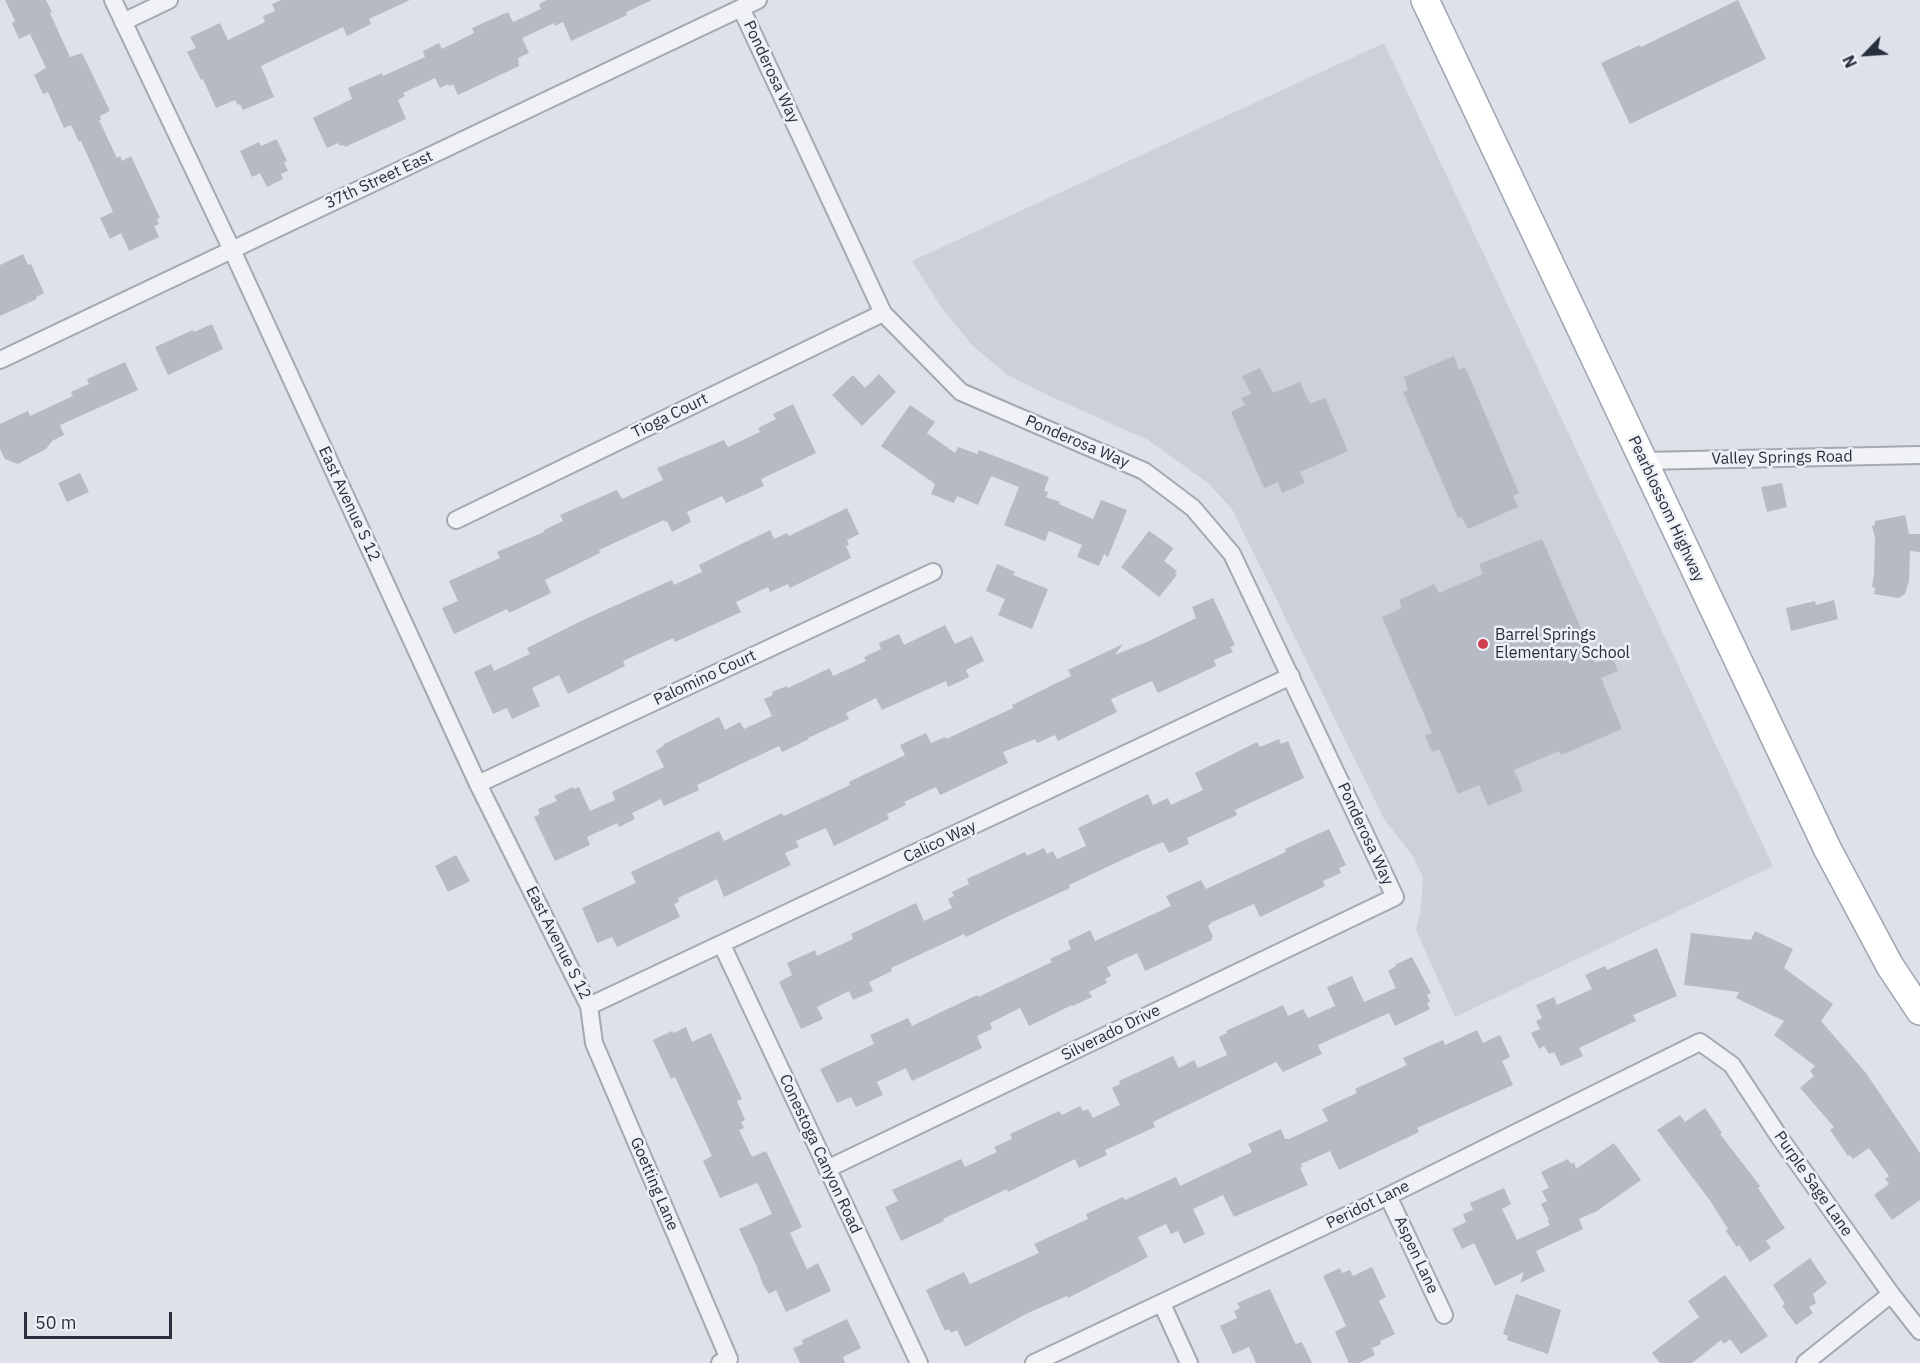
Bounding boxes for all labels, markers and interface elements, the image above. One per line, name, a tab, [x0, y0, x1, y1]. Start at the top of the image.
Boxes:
street label: Ponderosa Way	[739, 18, 803, 126]
north arrow	[1836, 24, 1896, 84]
text: N	[1838, 52, 1861, 71]
street label: 37th Street East	[322, 147, 436, 213]
street label: Tioga Court	[629, 389, 711, 443]
street label: Ponderosa Way	[1022, 411, 1132, 473]
street label: Pearblossom Highway	[1624, 433, 1708, 585]
street label: East Avenue S 12	[314, 444, 384, 564]
street label: Valley Springs Road	[1711, 447, 1853, 469]
place label: Barrel Springs Elementary School	[1495, 625, 1630, 663]
marker: Barrel Springs Elementary School	[1476, 637, 1490, 651]
street label: Palomino Court	[651, 646, 759, 710]
street label: Ponderosa Way	[1333, 780, 1397, 888]
street label: Calico Way	[901, 817, 979, 867]
street label: East Avenue S 12	[521, 883, 595, 1003]
street label: Silverado Drive	[1058, 1001, 1164, 1065]
street label: Conestoga Canyon Road	[775, 1071, 865, 1237]
street label: Purple Sage Lane	[1770, 1128, 1856, 1240]
street label: Goetting Lane	[626, 1134, 682, 1234]
street label: Peridot Lane	[1323, 1177, 1413, 1233]
street label: Aspen Lane	[1390, 1213, 1442, 1297]
scale bar	[27, 1300, 176, 1338]
text: 50 m	[35, 1311, 77, 1334]

